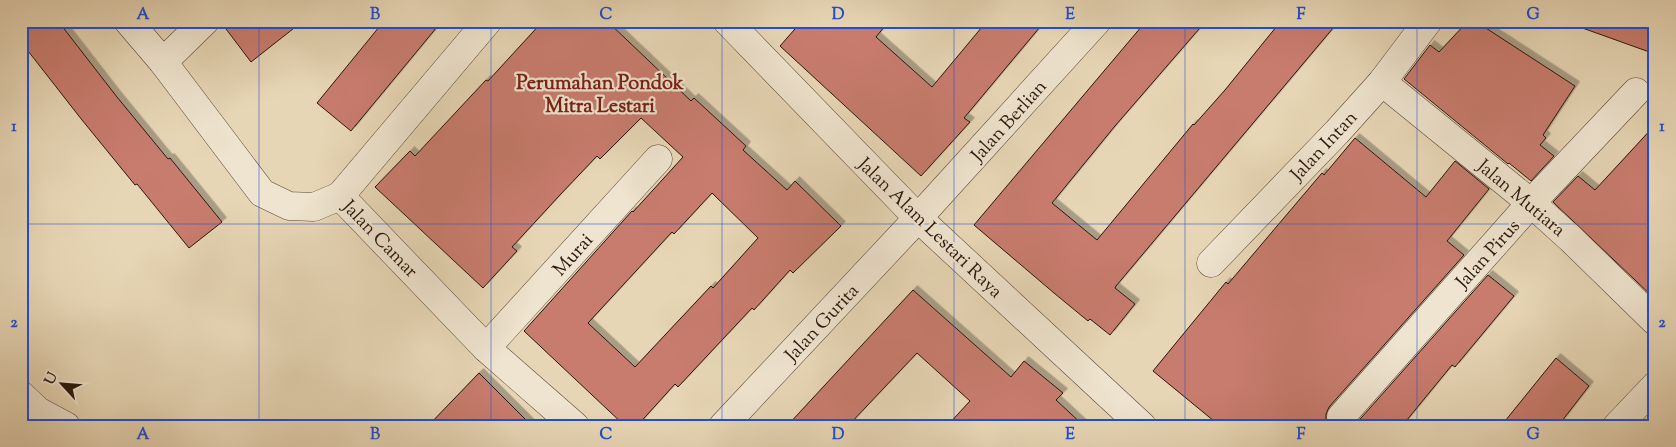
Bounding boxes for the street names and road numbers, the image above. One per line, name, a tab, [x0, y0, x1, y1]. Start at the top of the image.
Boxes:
street label: Jalan Berlian	[965, 75, 1054, 169]
street label: Jalan Intan	[1284, 106, 1364, 189]
street label: Jalan Alam Lestari Raya	[850, 152, 1008, 306]
street label: Jalan Mutiara	[1470, 153, 1571, 244]
street label: Jalan Camar	[334, 194, 423, 285]
street label: Jalan Pirus	[1450, 214, 1527, 296]
street label: Murai	[547, 228, 600, 283]
street label: Jalan Gurita	[779, 279, 866, 369]

